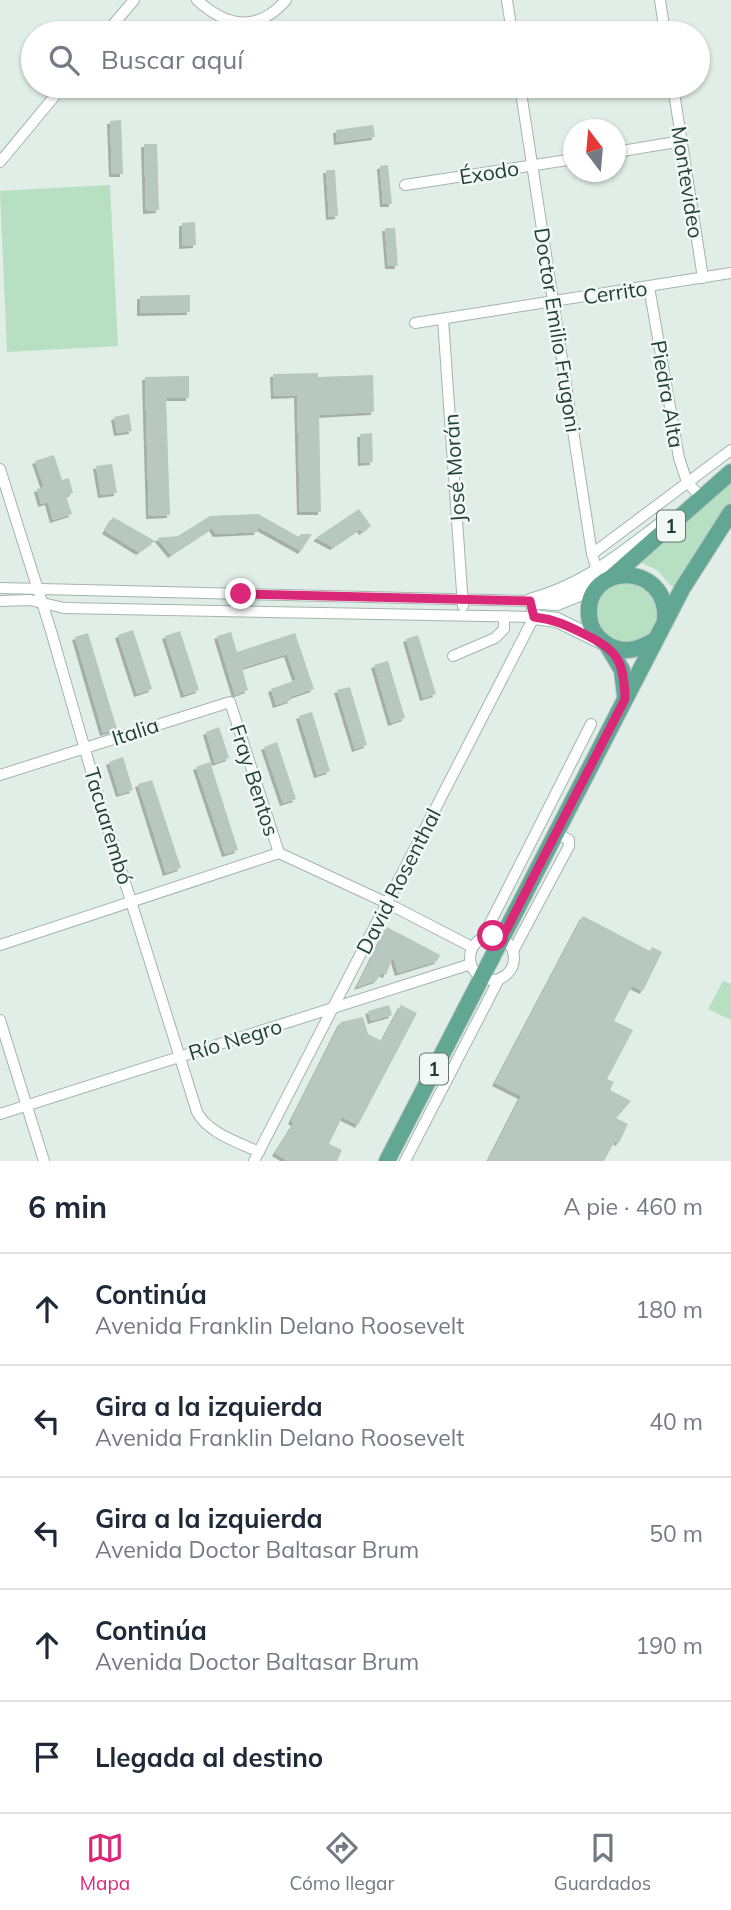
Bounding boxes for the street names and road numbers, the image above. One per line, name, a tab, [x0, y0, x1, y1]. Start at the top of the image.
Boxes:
street label: Montevideo	[666, 124, 710, 240]
street label: Éxodo	[457, 154, 521, 190]
street label: Doctor Emilio Frugoni	[529, 226, 587, 434]
street label: Cerrito	[581, 275, 649, 309]
street label: Piedra Alta	[646, 338, 690, 450]
street label: José Morán	[437, 413, 471, 523]
road number: 1	[657, 510, 685, 541]
street label: Italia	[108, 711, 162, 751]
street label: Fray Bentos	[225, 721, 285, 839]
street label: Tacuarembó	[79, 764, 139, 888]
street label: David Rosenthal	[350, 804, 446, 958]
street label: Río Negro	[185, 1012, 285, 1066]
road number: 1	[420, 1054, 448, 1084]

